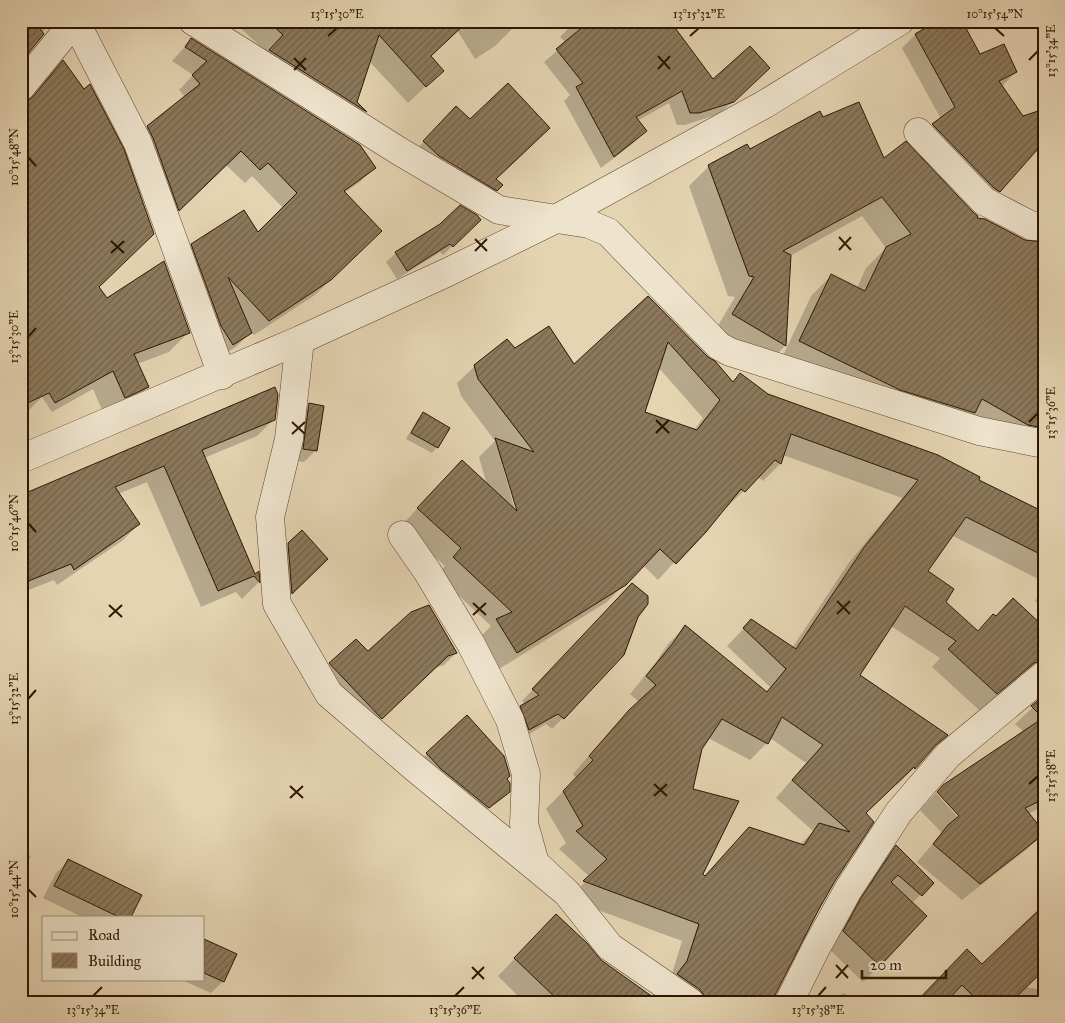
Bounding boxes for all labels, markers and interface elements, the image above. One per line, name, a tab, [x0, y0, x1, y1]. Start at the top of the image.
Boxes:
text: 13°15'30"E	[310, 7, 364, 21]
text: 13°15'32"E	[673, 7, 725, 21]
text: 10°15'54"N	[967, 7, 1023, 21]
text: 13°15'34"E	[1044, 24, 1058, 77]
text: 10°15'48"N	[7, 128, 21, 186]
text: 13°15'30"E	[7, 310, 21, 364]
text: 13°15'36"E	[1044, 386, 1058, 439]
text: 10°15'46"N	[7, 494, 21, 552]
text: 13°15'32"E	[7, 673, 21, 725]
text: 13°15'38"E	[1044, 749, 1058, 802]
text: 10°15'44"N	[7, 860, 21, 918]
legend	[42, 916, 205, 980]
text: Road	[88, 926, 120, 944]
scale bar	[862, 948, 946, 980]
text: Building	[88, 952, 142, 970]
text: 20 m	[870, 956, 902, 974]
text: 13°15'34"E	[67, 1003, 120, 1017]
text: 13°15'36"E	[429, 1003, 482, 1017]
text: 13°15'38"E	[792, 1003, 845, 1017]

